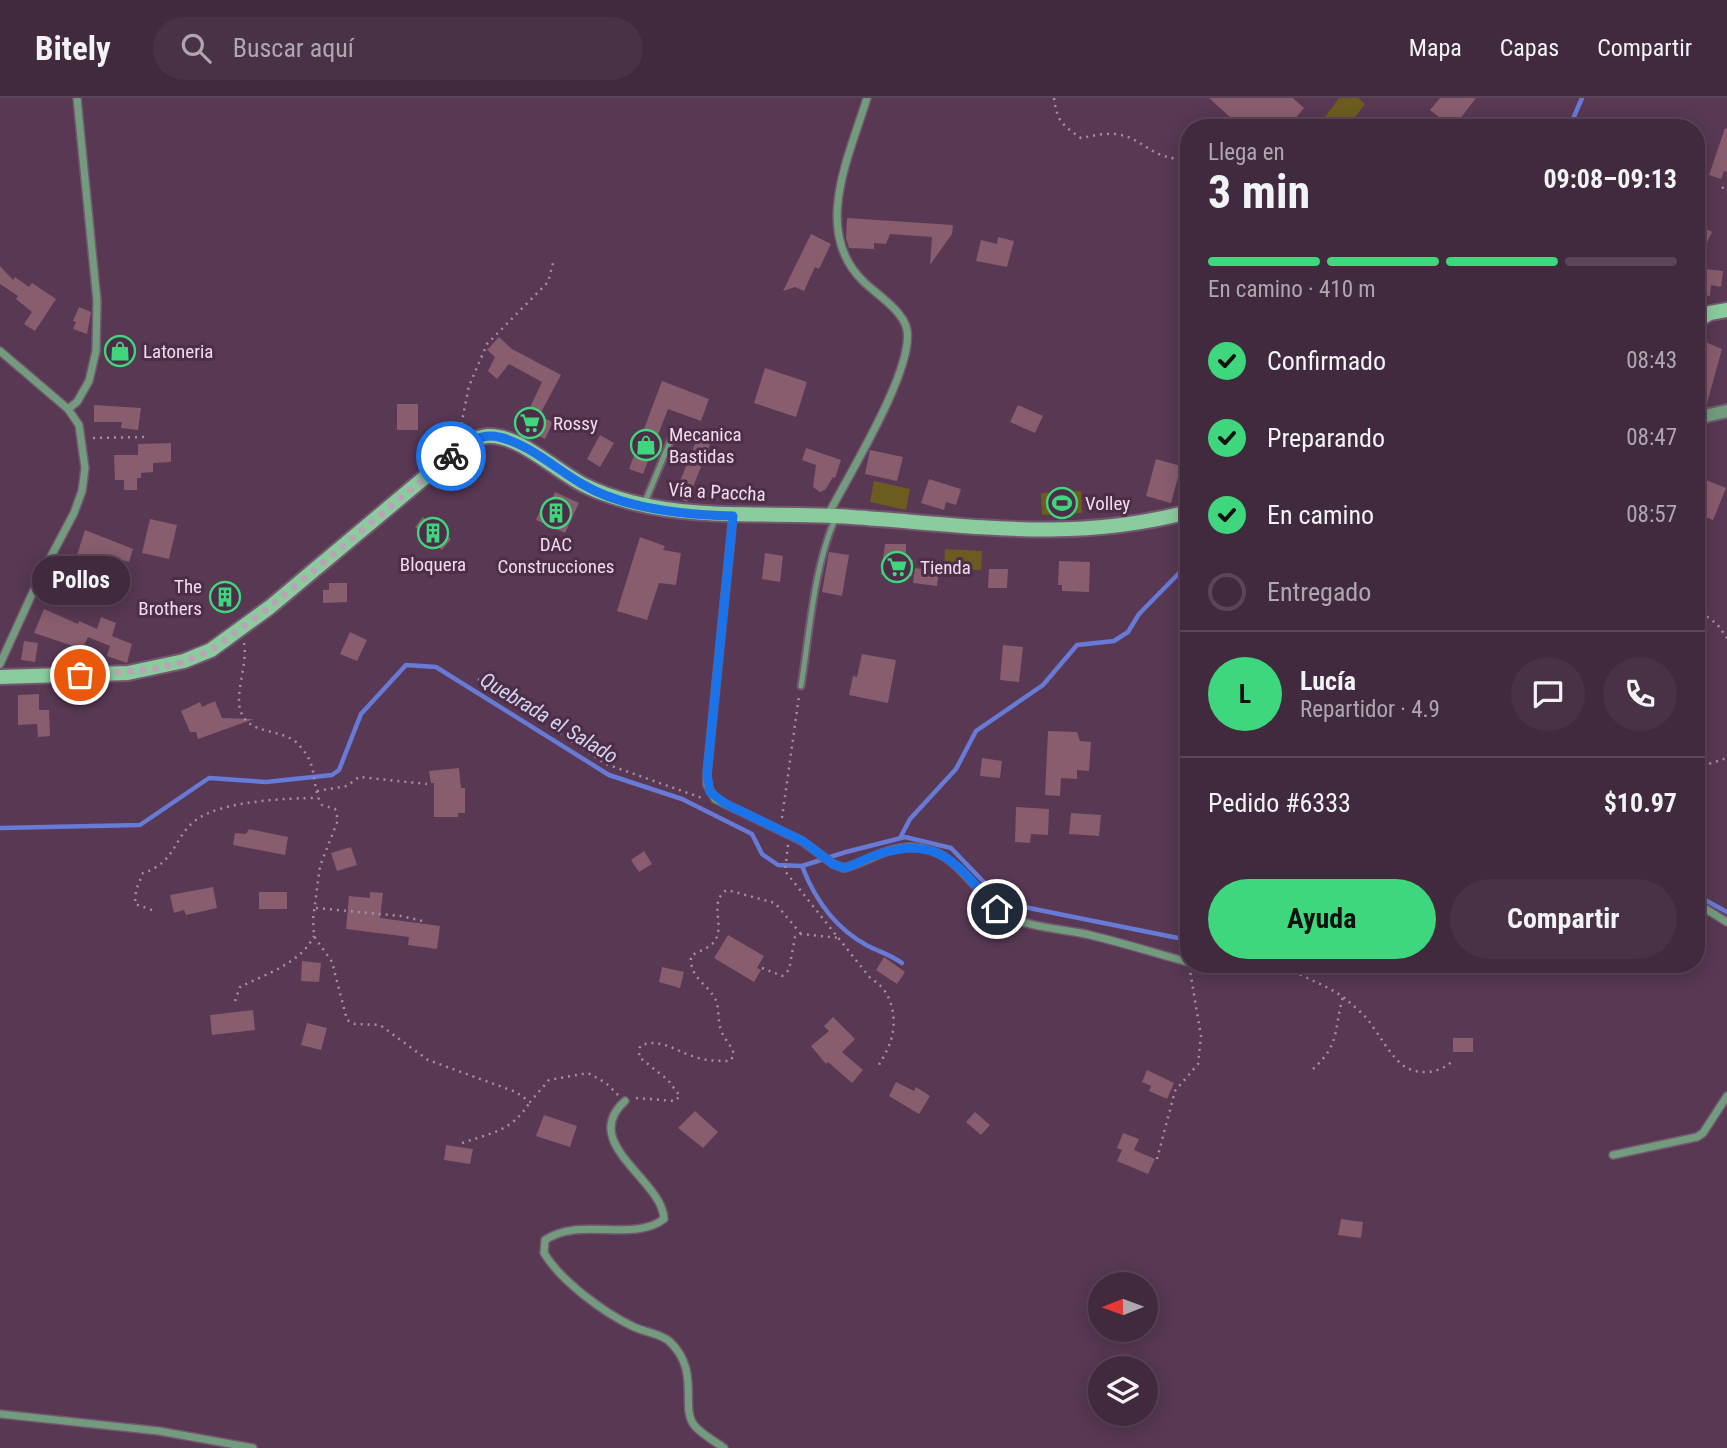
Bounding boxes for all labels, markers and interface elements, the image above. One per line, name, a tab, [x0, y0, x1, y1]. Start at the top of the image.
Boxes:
search box	[153, 17, 643, 80]
text: Bitely	[35, 29, 111, 68]
icon: search	[177, 29, 215, 67]
text: Buscar aquí	[233, 33, 354, 63]
text: Mapa	[1409, 34, 1462, 62]
text: Capas	[1500, 34, 1559, 62]
text: Compartir	[1597, 34, 1692, 62]
text: Llega en	[1208, 139, 1285, 166]
text: 09:08–09:13	[1543, 164, 1677, 194]
text: 3 min	[1208, 165, 1310, 219]
text: En camino · 410 m	[1208, 276, 1376, 303]
shop icon: Latoneria	[103, 334, 137, 368]
place label: Latoneria	[143, 340, 213, 363]
icon: check	[1208, 342, 1246, 380]
text: Confirmado	[1267, 346, 1386, 376]
text: 08:43	[1626, 347, 1677, 374]
supermarket icon: Rossy	[513, 406, 547, 440]
place label: Rossy	[553, 412, 598, 435]
icon: check	[1208, 419, 1246, 457]
courier	[416, 421, 486, 491]
place label: Mecanica Bastidas	[669, 423, 742, 468]
text: Preparando	[1267, 423, 1385, 453]
text: 08:47	[1626, 424, 1677, 451]
shop icon: Mecanica Bastidas	[629, 428, 663, 462]
icon: bike	[432, 437, 470, 475]
street label: Vía a Paccha	[668, 478, 766, 506]
sports icon: Volley	[1045, 486, 1079, 520]
place label: Volley	[1085, 492, 1130, 515]
building icon: DAC Construcciones	[539, 496, 573, 530]
icon: check	[1208, 496, 1246, 534]
text: En camino	[1267, 500, 1374, 530]
text: 08:57	[1626, 501, 1677, 528]
building icon: Bloquera	[416, 516, 450, 550]
place label: DAC Construcciones	[498, 533, 615, 578]
supermarket icon: Tienda	[880, 550, 914, 584]
place label: Bloquera	[400, 553, 466, 576]
callout: Pollos	[31, 556, 129, 605]
place label: Tienda	[920, 556, 971, 579]
text: Pollos	[52, 567, 110, 594]
place label: The Brothers	[138, 575, 202, 620]
text: Entregado	[1267, 577, 1371, 607]
building icon: The Brothers	[208, 580, 242, 614]
pin	[50, 645, 110, 705]
icon: bag	[61, 656, 99, 694]
button: chat	[1511, 657, 1585, 731]
button: phone	[1603, 657, 1677, 731]
text: Lucía	[1300, 666, 1356, 696]
water label: Quebrada el Salado	[476, 668, 622, 768]
text: L	[1239, 679, 1251, 709]
text: Repartidor · 4.9	[1300, 696, 1440, 723]
text: Pedido #6333	[1208, 788, 1351, 818]
text: $10.97	[1604, 788, 1677, 818]
pin	[967, 879, 1027, 939]
button: Ayuda	[1208, 879, 1436, 959]
button: Compartir	[1450, 879, 1677, 959]
icon: home	[978, 890, 1016, 928]
north arrow	[1088, 1272, 1158, 1342]
map controls	[1088, 1272, 1158, 1426]
button: layers	[1088, 1356, 1158, 1426]

